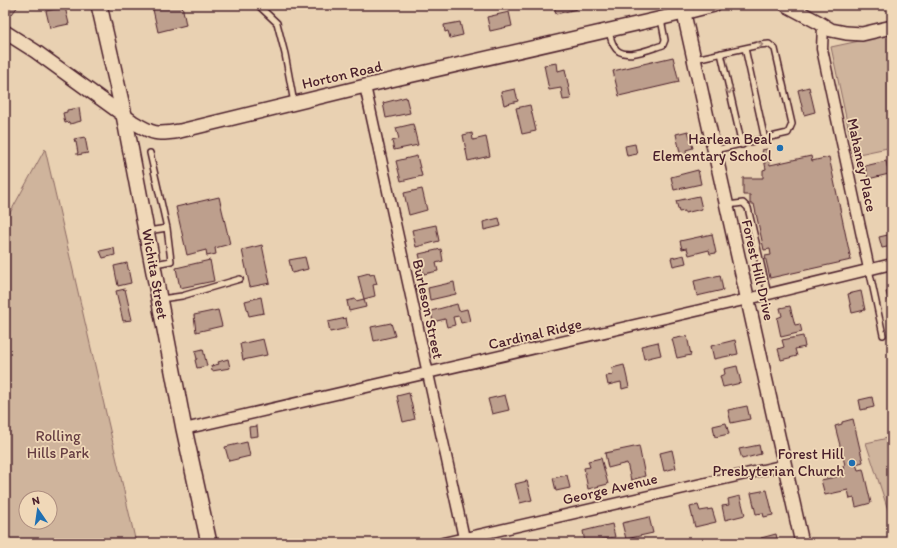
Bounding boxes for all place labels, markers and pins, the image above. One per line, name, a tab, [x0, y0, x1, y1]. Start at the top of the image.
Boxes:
place label: Harlean Beal Elementary School	[652, 130, 773, 165]
marker: Harlean Beal Elementary School	[775, 143, 785, 153]
place label: Forest Hill Presbyterian Church	[712, 445, 845, 480]
marker: Forest Hill Presbyterian Church	[847, 458, 857, 468]

